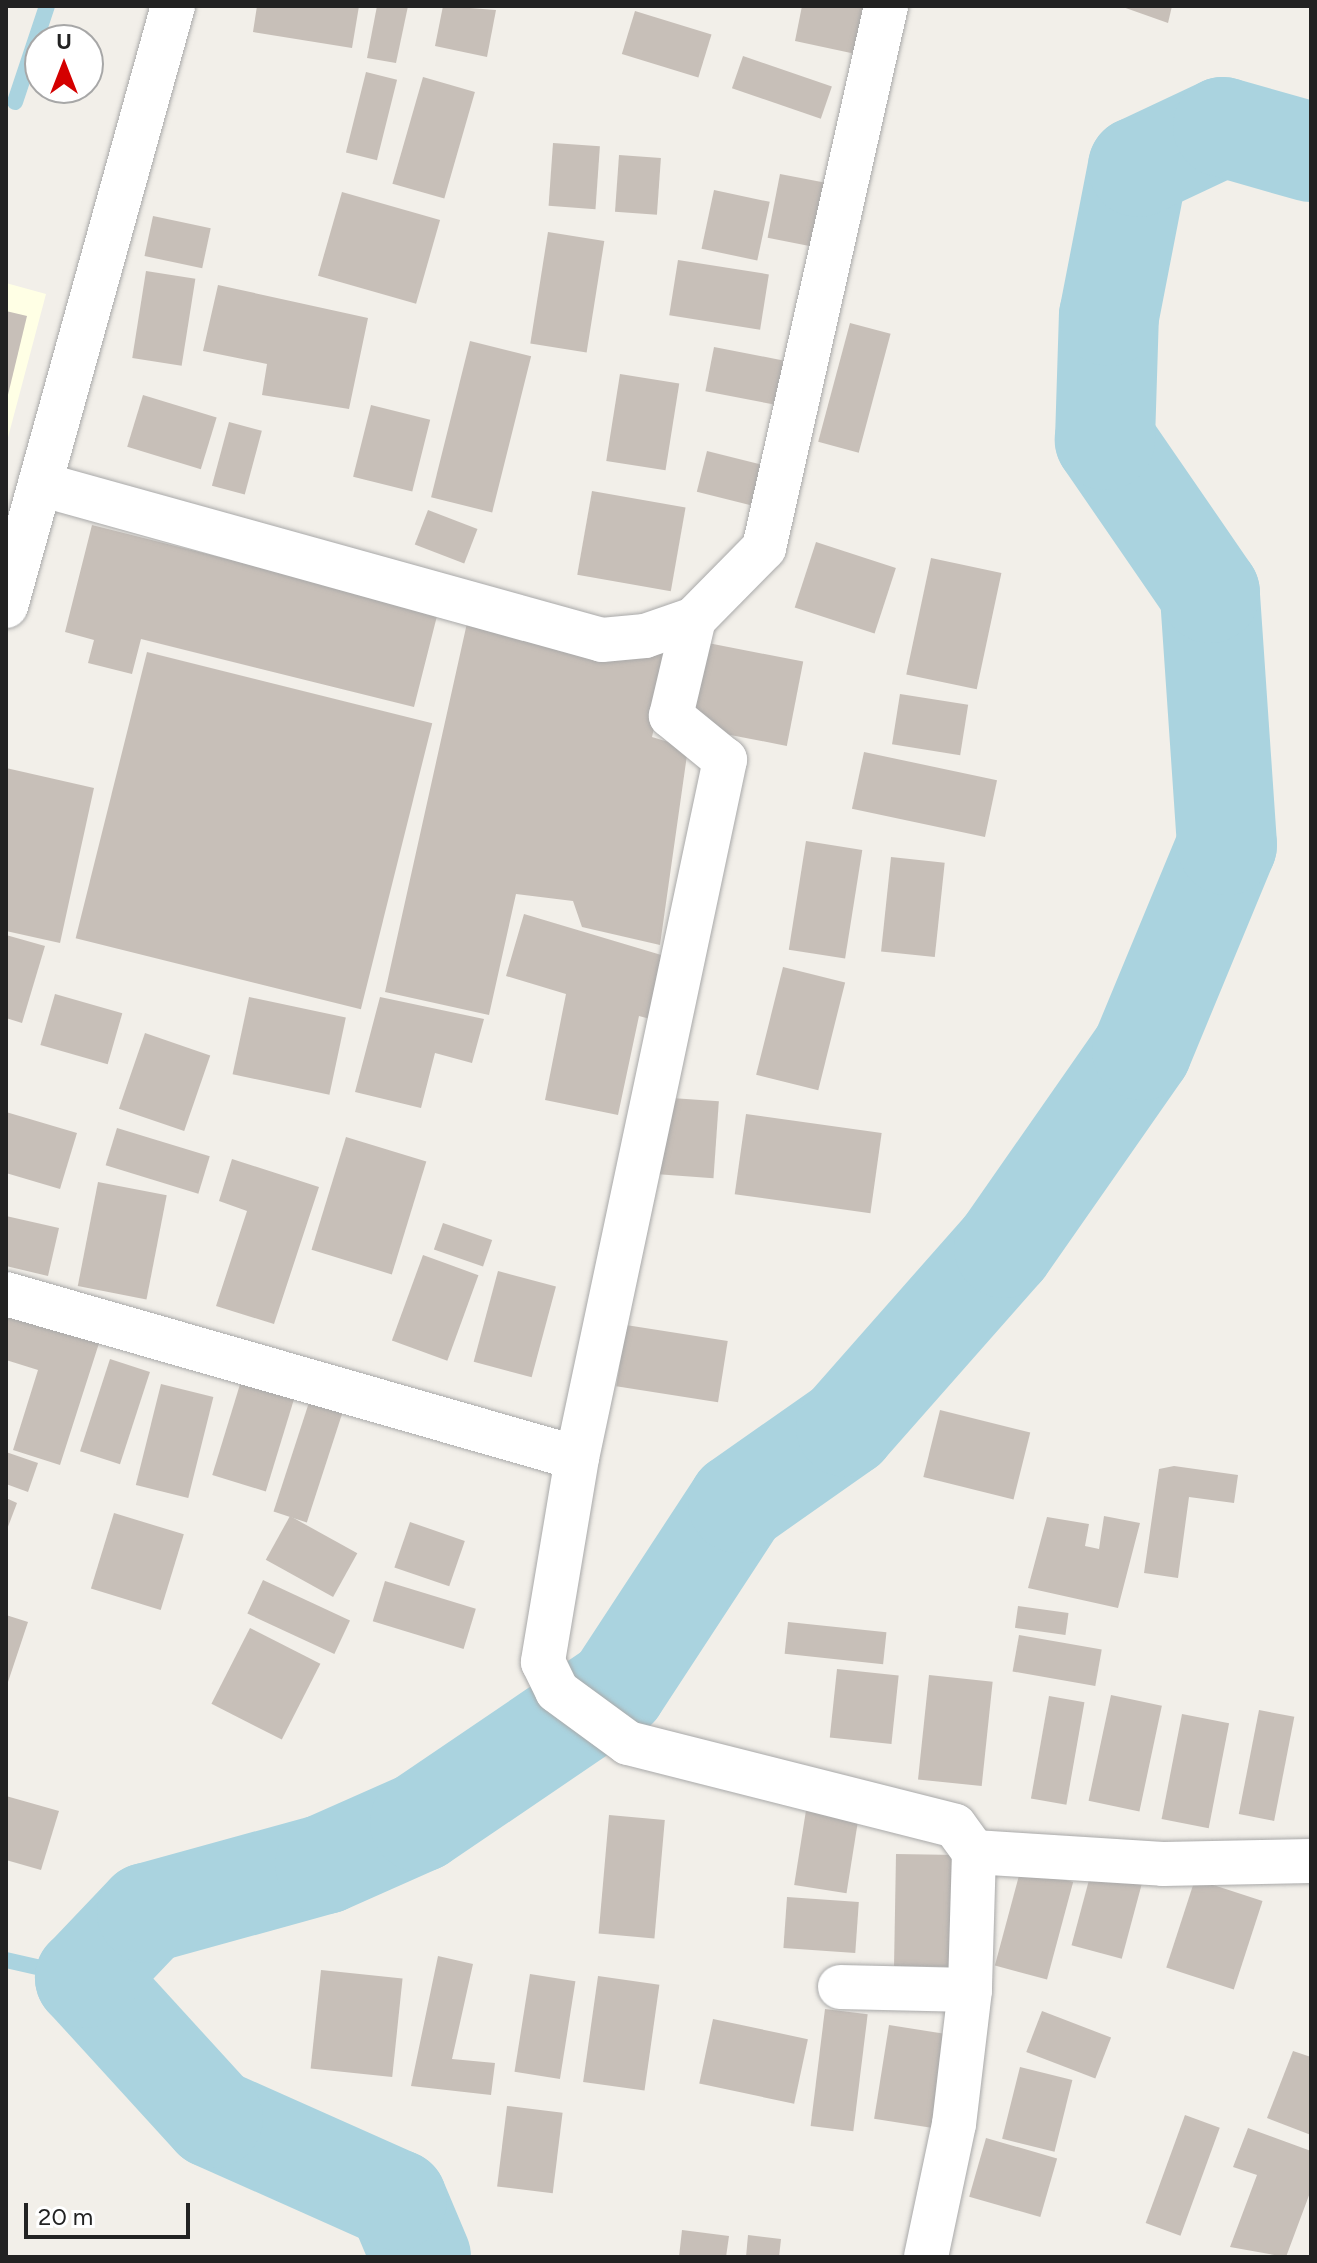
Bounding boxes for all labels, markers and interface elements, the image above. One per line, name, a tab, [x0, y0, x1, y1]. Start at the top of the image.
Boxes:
north arrow	[24, 24, 104, 104]
text: U	[56, 28, 72, 55]
scale bar	[28, 2187, 194, 2237]
text: 20 m	[38, 2202, 93, 2231]

